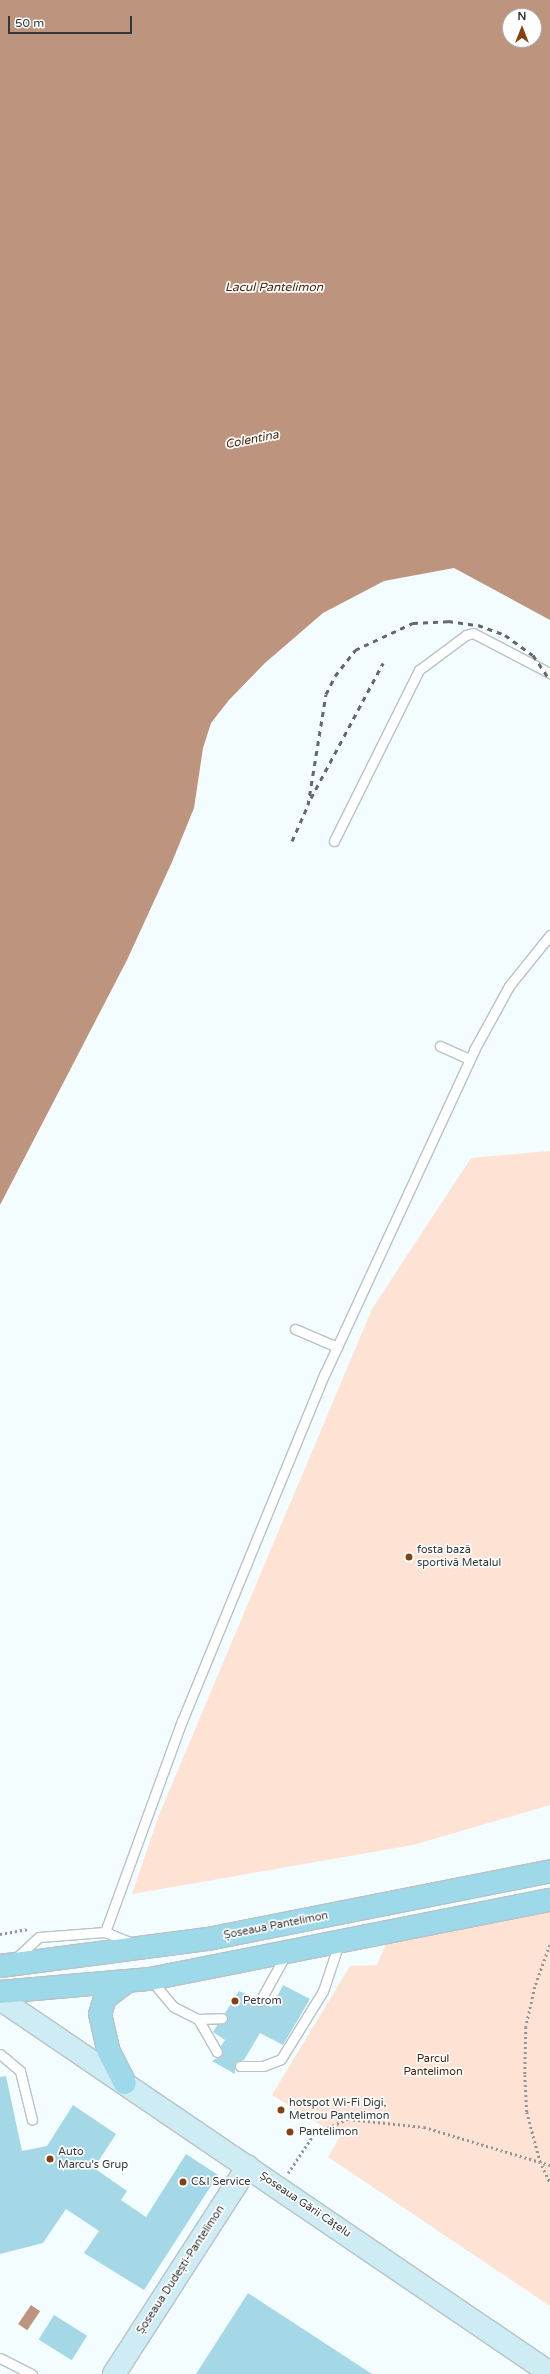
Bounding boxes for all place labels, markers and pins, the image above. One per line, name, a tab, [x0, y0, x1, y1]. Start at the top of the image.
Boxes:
place label: fosta bază sportivă Metalul	[417, 1544, 501, 1570]
marker: fosta bază sportivă Metalul	[404, 1552, 414, 1562]
place label: Petrom	[243, 1994, 281, 2008]
marker: Petrom	[230, 1996, 240, 2006]
place label: hotspot Wi-Fi Digi, Metrou Pantelimon	[289, 2097, 389, 2123]
marker: hotspot Wi-Fi Digi, Metrou Pantelimon	[276, 2105, 286, 2115]
place label: Pantelimon	[299, 2125, 358, 2139]
marker: Pantelimon	[284, 2126, 296, 2138]
place label: Auto Marcu's Grup	[58, 2146, 128, 2172]
marker: Auto Marcu's Grup	[45, 2154, 55, 2164]
place label: C&I Service	[191, 2175, 250, 2189]
marker: C&I Service	[178, 2177, 188, 2187]

